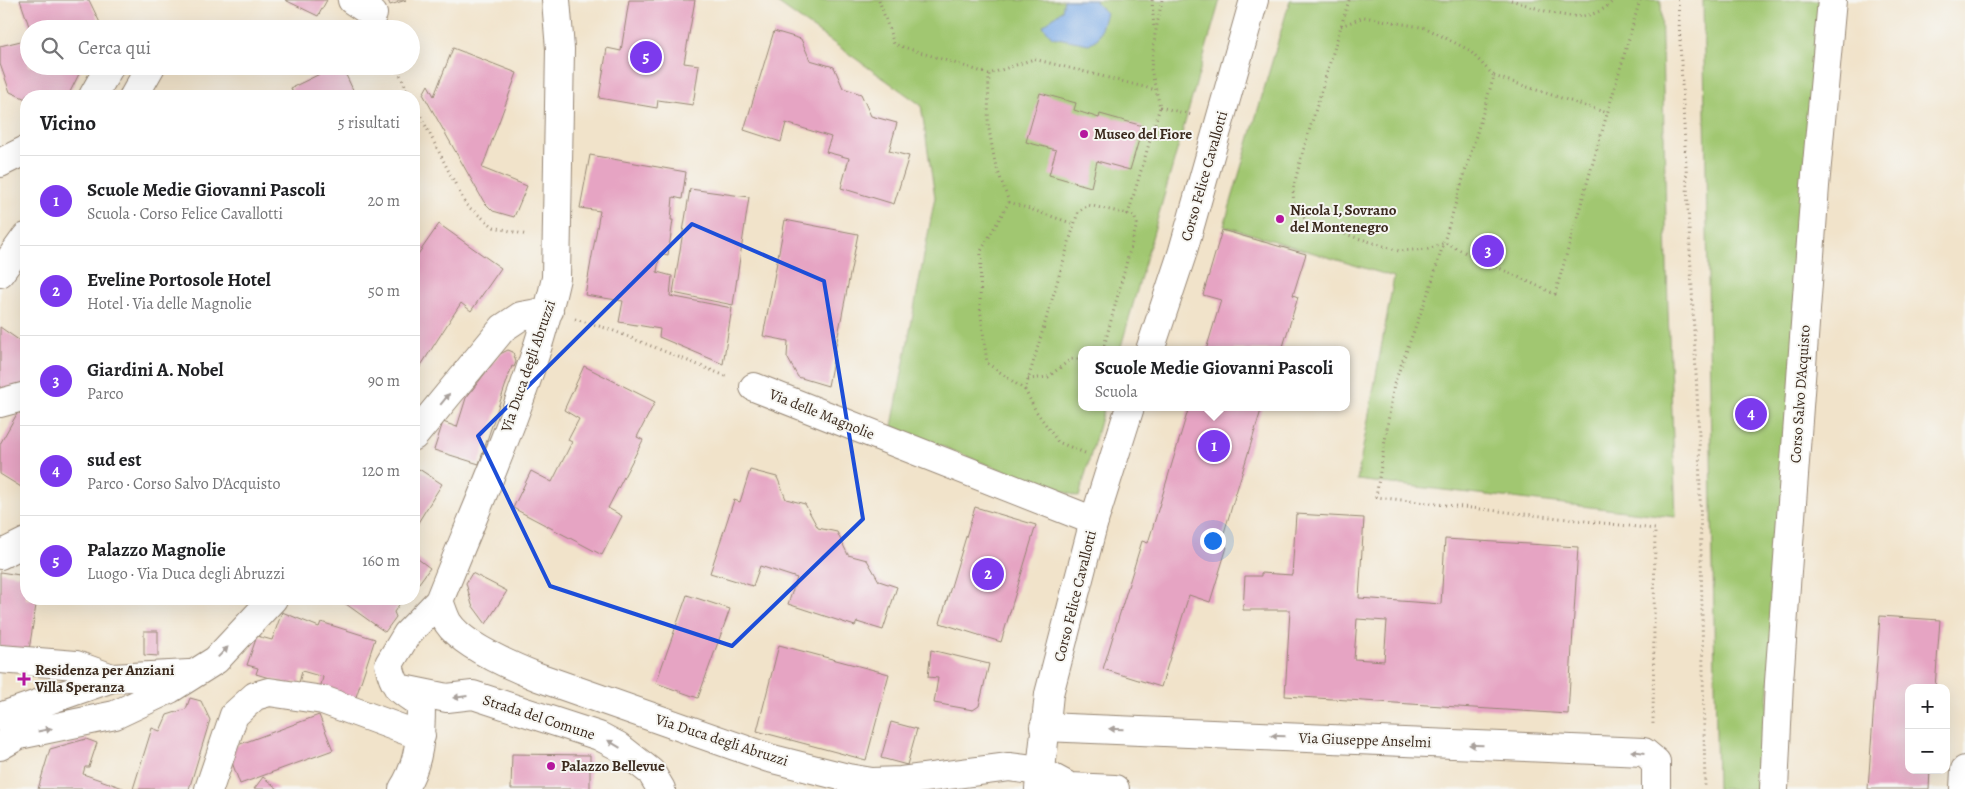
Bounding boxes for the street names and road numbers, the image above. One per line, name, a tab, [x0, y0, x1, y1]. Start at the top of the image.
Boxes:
street label: Corso Felice Cavallotti	[1176, 109, 1232, 243]
street label: Via Duca degli Abruzzi	[496, 297, 560, 436]
street label: Corso Salvo D'Acquisto	[1785, 324, 1815, 464]
street label: Via delle Magnolie	[765, 383, 878, 444]
street label: Corso Felice Cavallotti	[1049, 528, 1101, 664]
street label: Strada del Comune	[480, 689, 598, 745]
street label: Via Duca degli Abruzzi	[652, 709, 791, 771]
street label: Via Giuseppe Anselmi	[1297, 728, 1432, 752]

